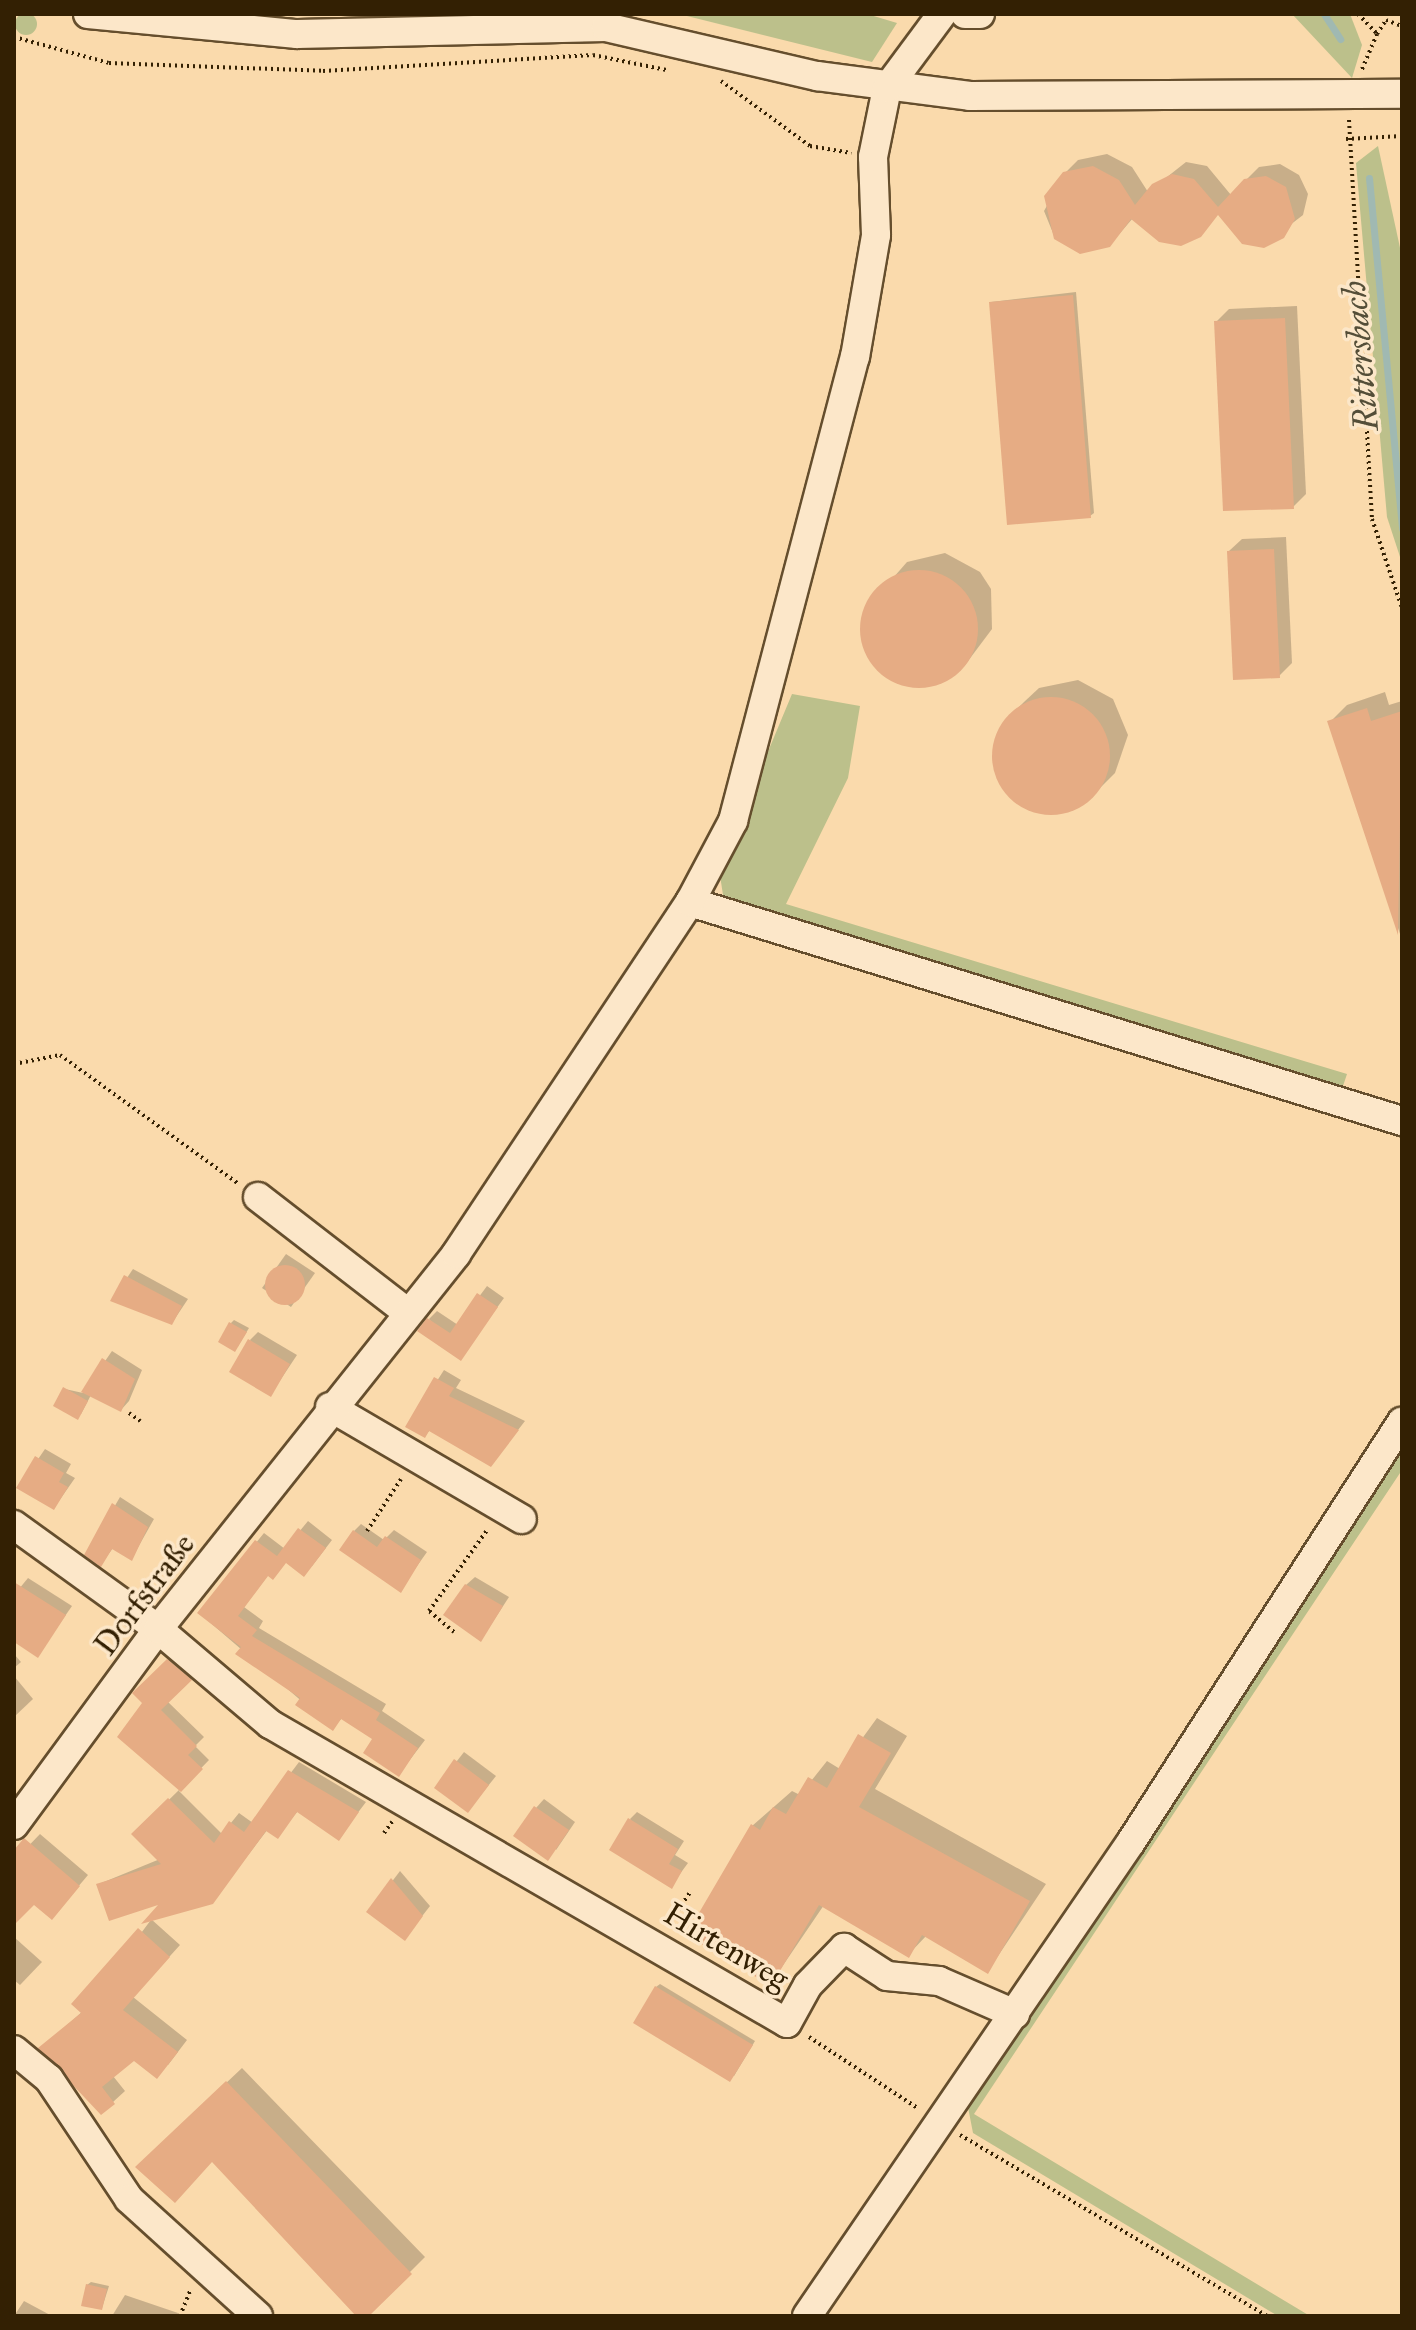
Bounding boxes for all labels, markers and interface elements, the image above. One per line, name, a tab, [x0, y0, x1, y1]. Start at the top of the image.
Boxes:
water label: Rittersbach	[1333, 279, 1387, 433]
street label: Dorfstraße	[87, 1526, 203, 1664]
street label: Hirtenweg	[657, 1895, 795, 1999]

